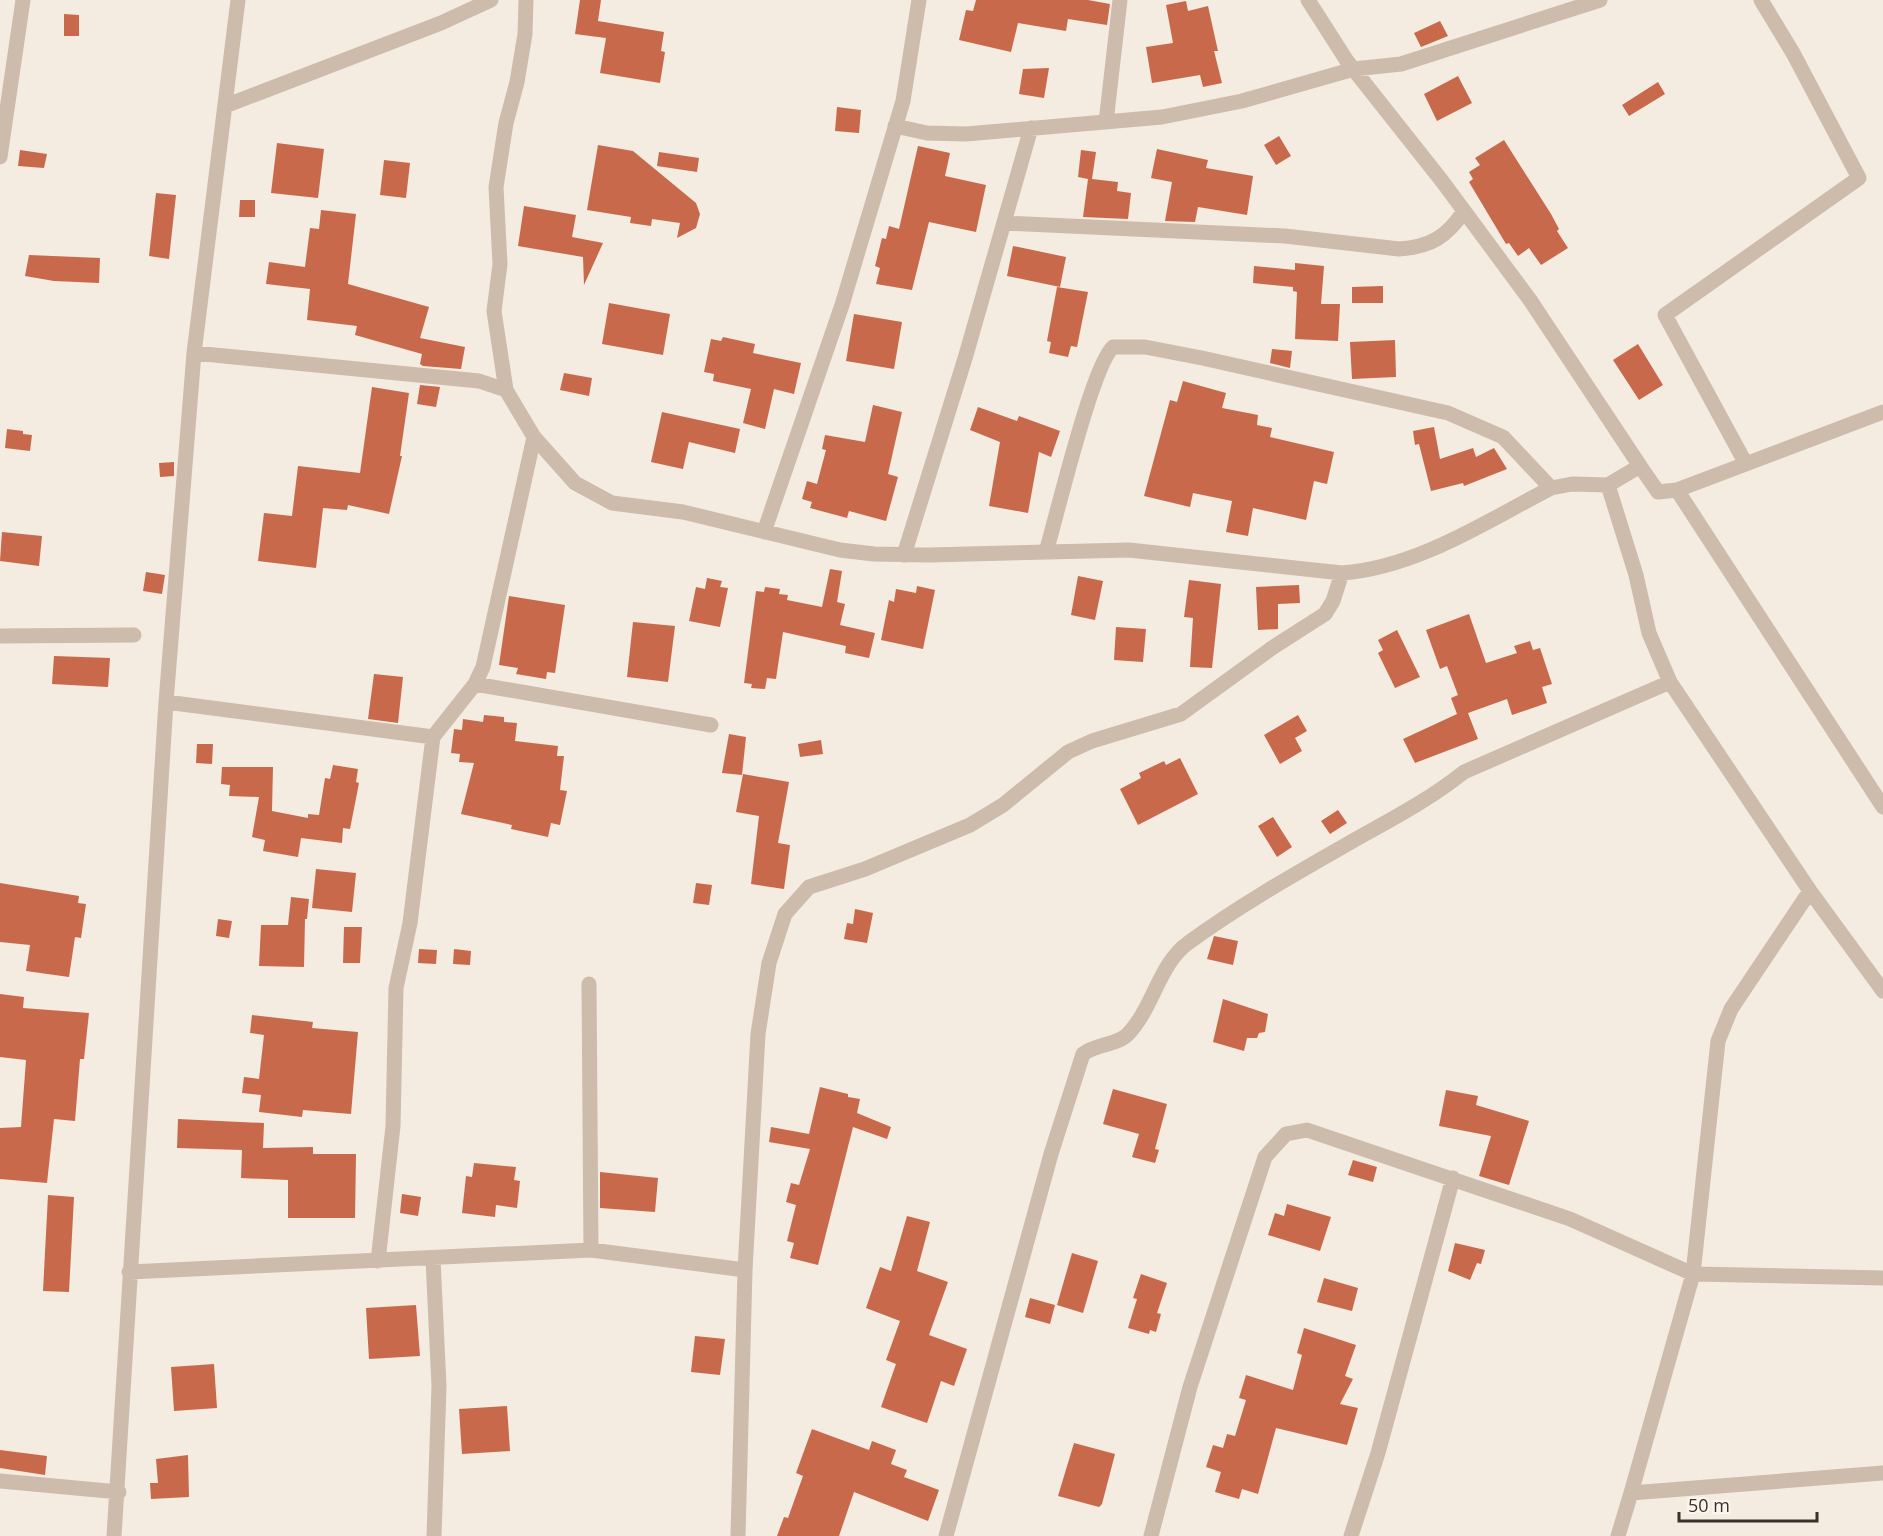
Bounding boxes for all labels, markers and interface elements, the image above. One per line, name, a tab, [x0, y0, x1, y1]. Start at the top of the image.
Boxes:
scale bar	[1679, 1485, 1817, 1523]
text: 50 m	[1688, 1493, 1730, 1517]

